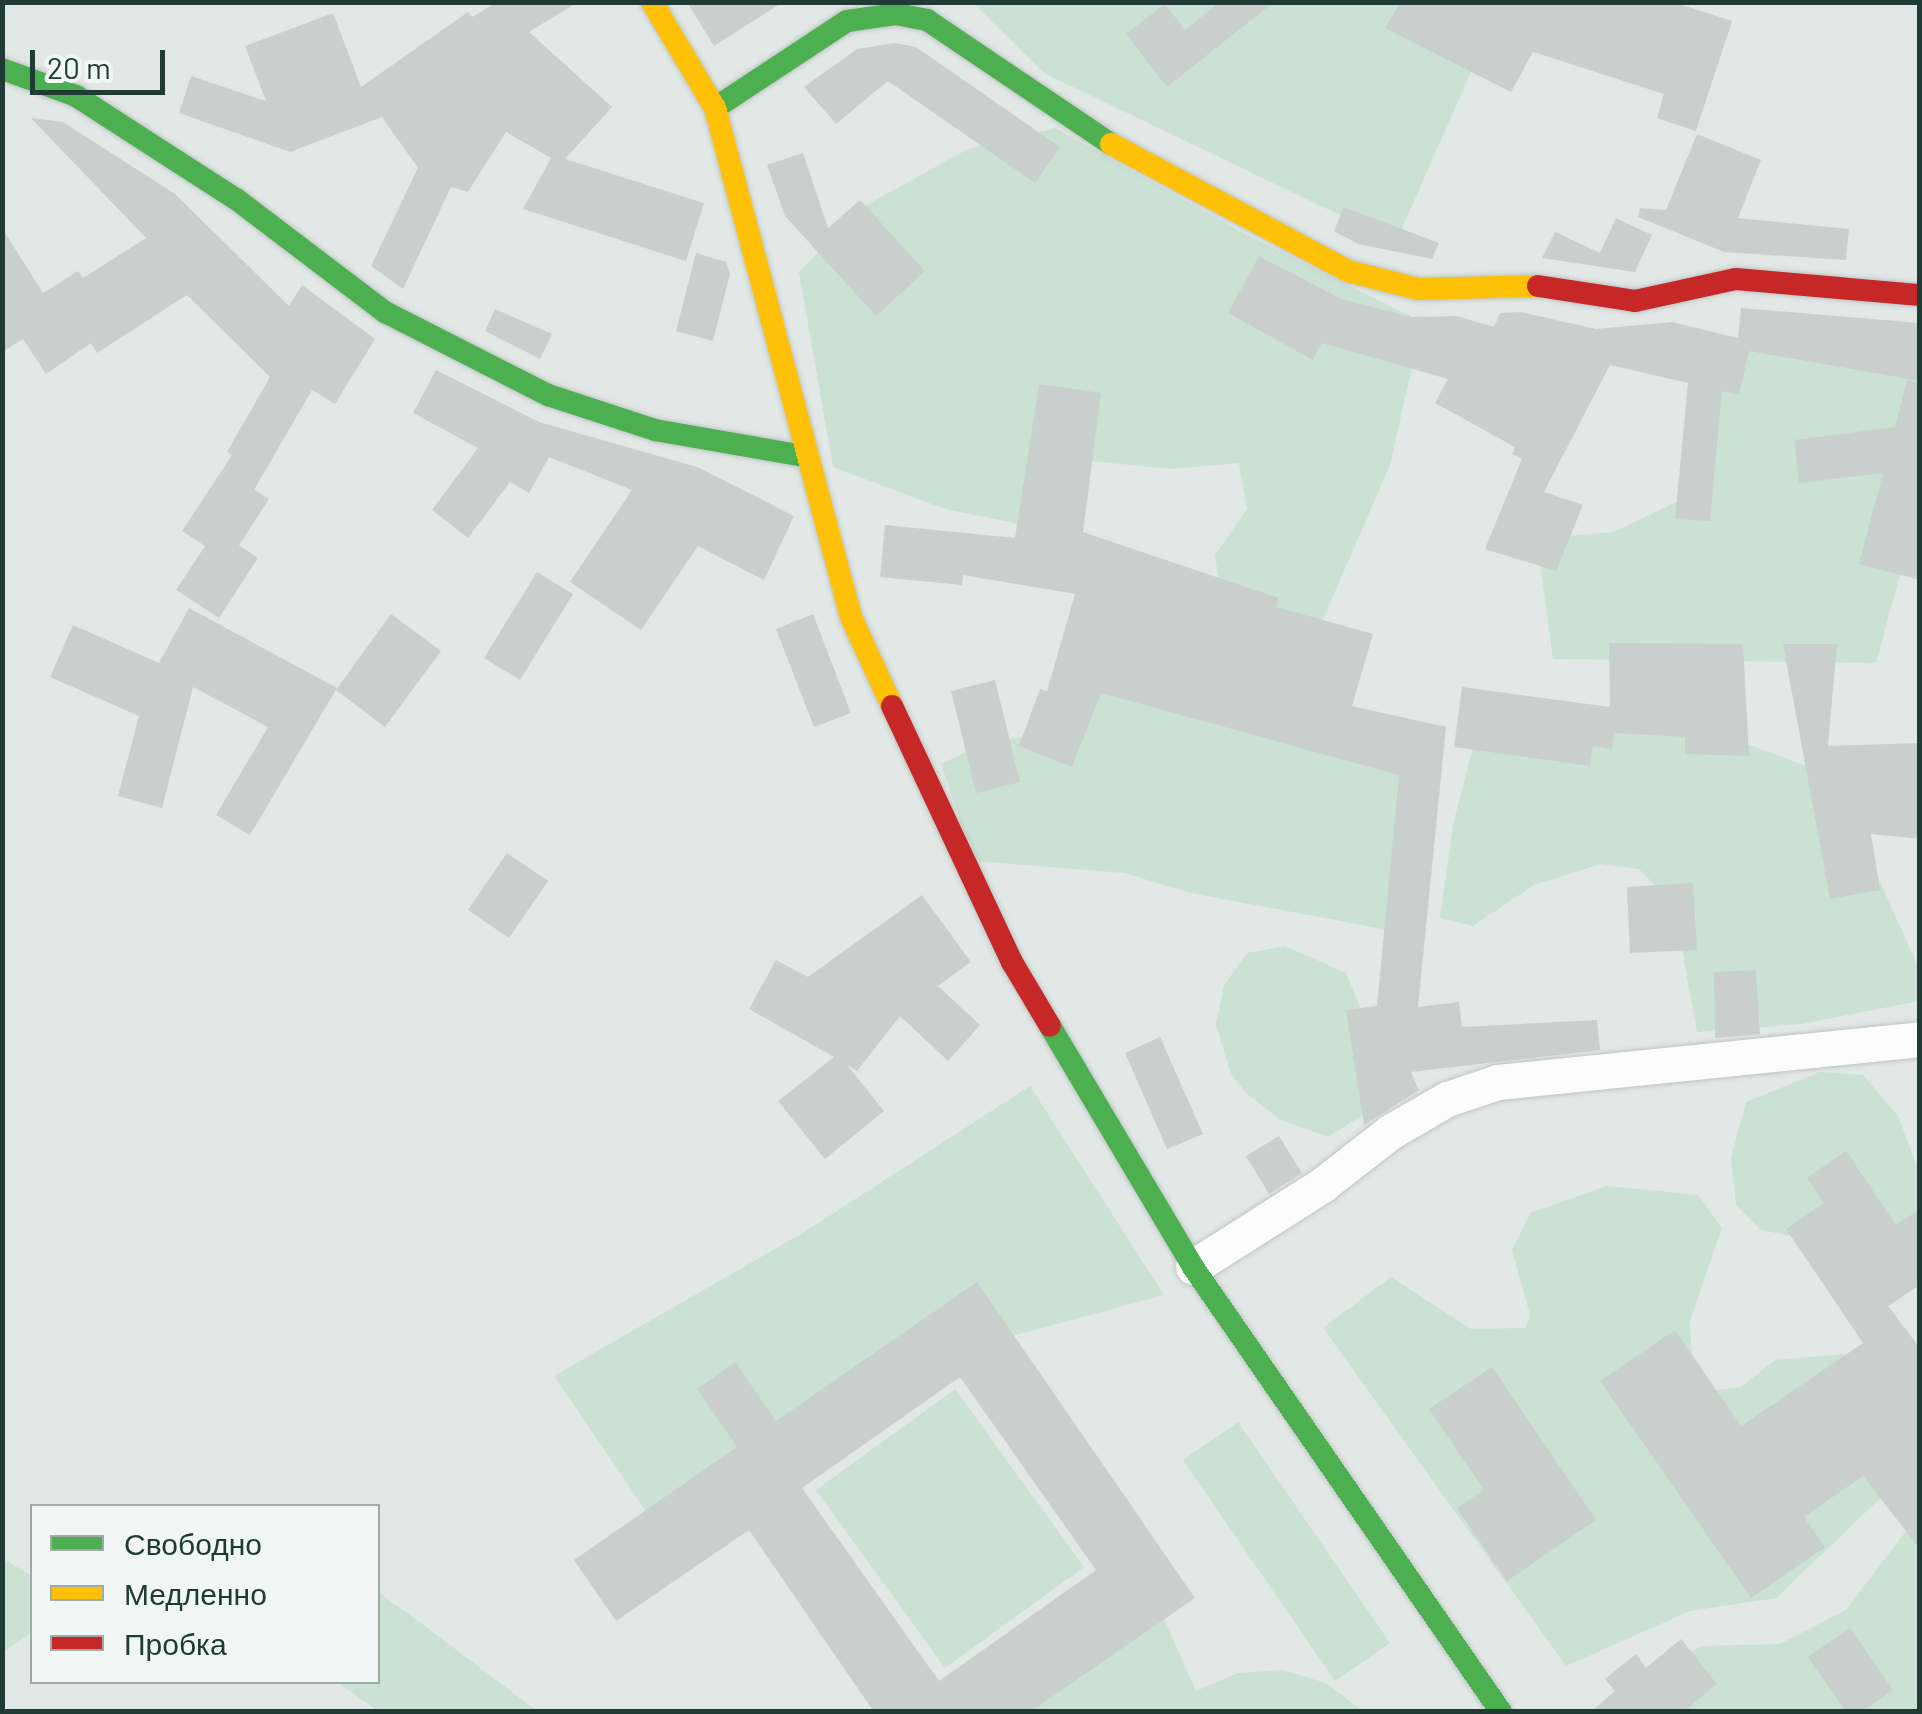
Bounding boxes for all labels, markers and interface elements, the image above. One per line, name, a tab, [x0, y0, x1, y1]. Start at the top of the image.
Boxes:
scale bar	[35, 30, 170, 92]
text: 20 m	[47, 49, 111, 85]
legend	[30, 1504, 380, 1684]
text: Свободно	[124, 1525, 262, 1561]
text: Медленно	[124, 1575, 267, 1611]
text: Пробка	[124, 1625, 227, 1661]

